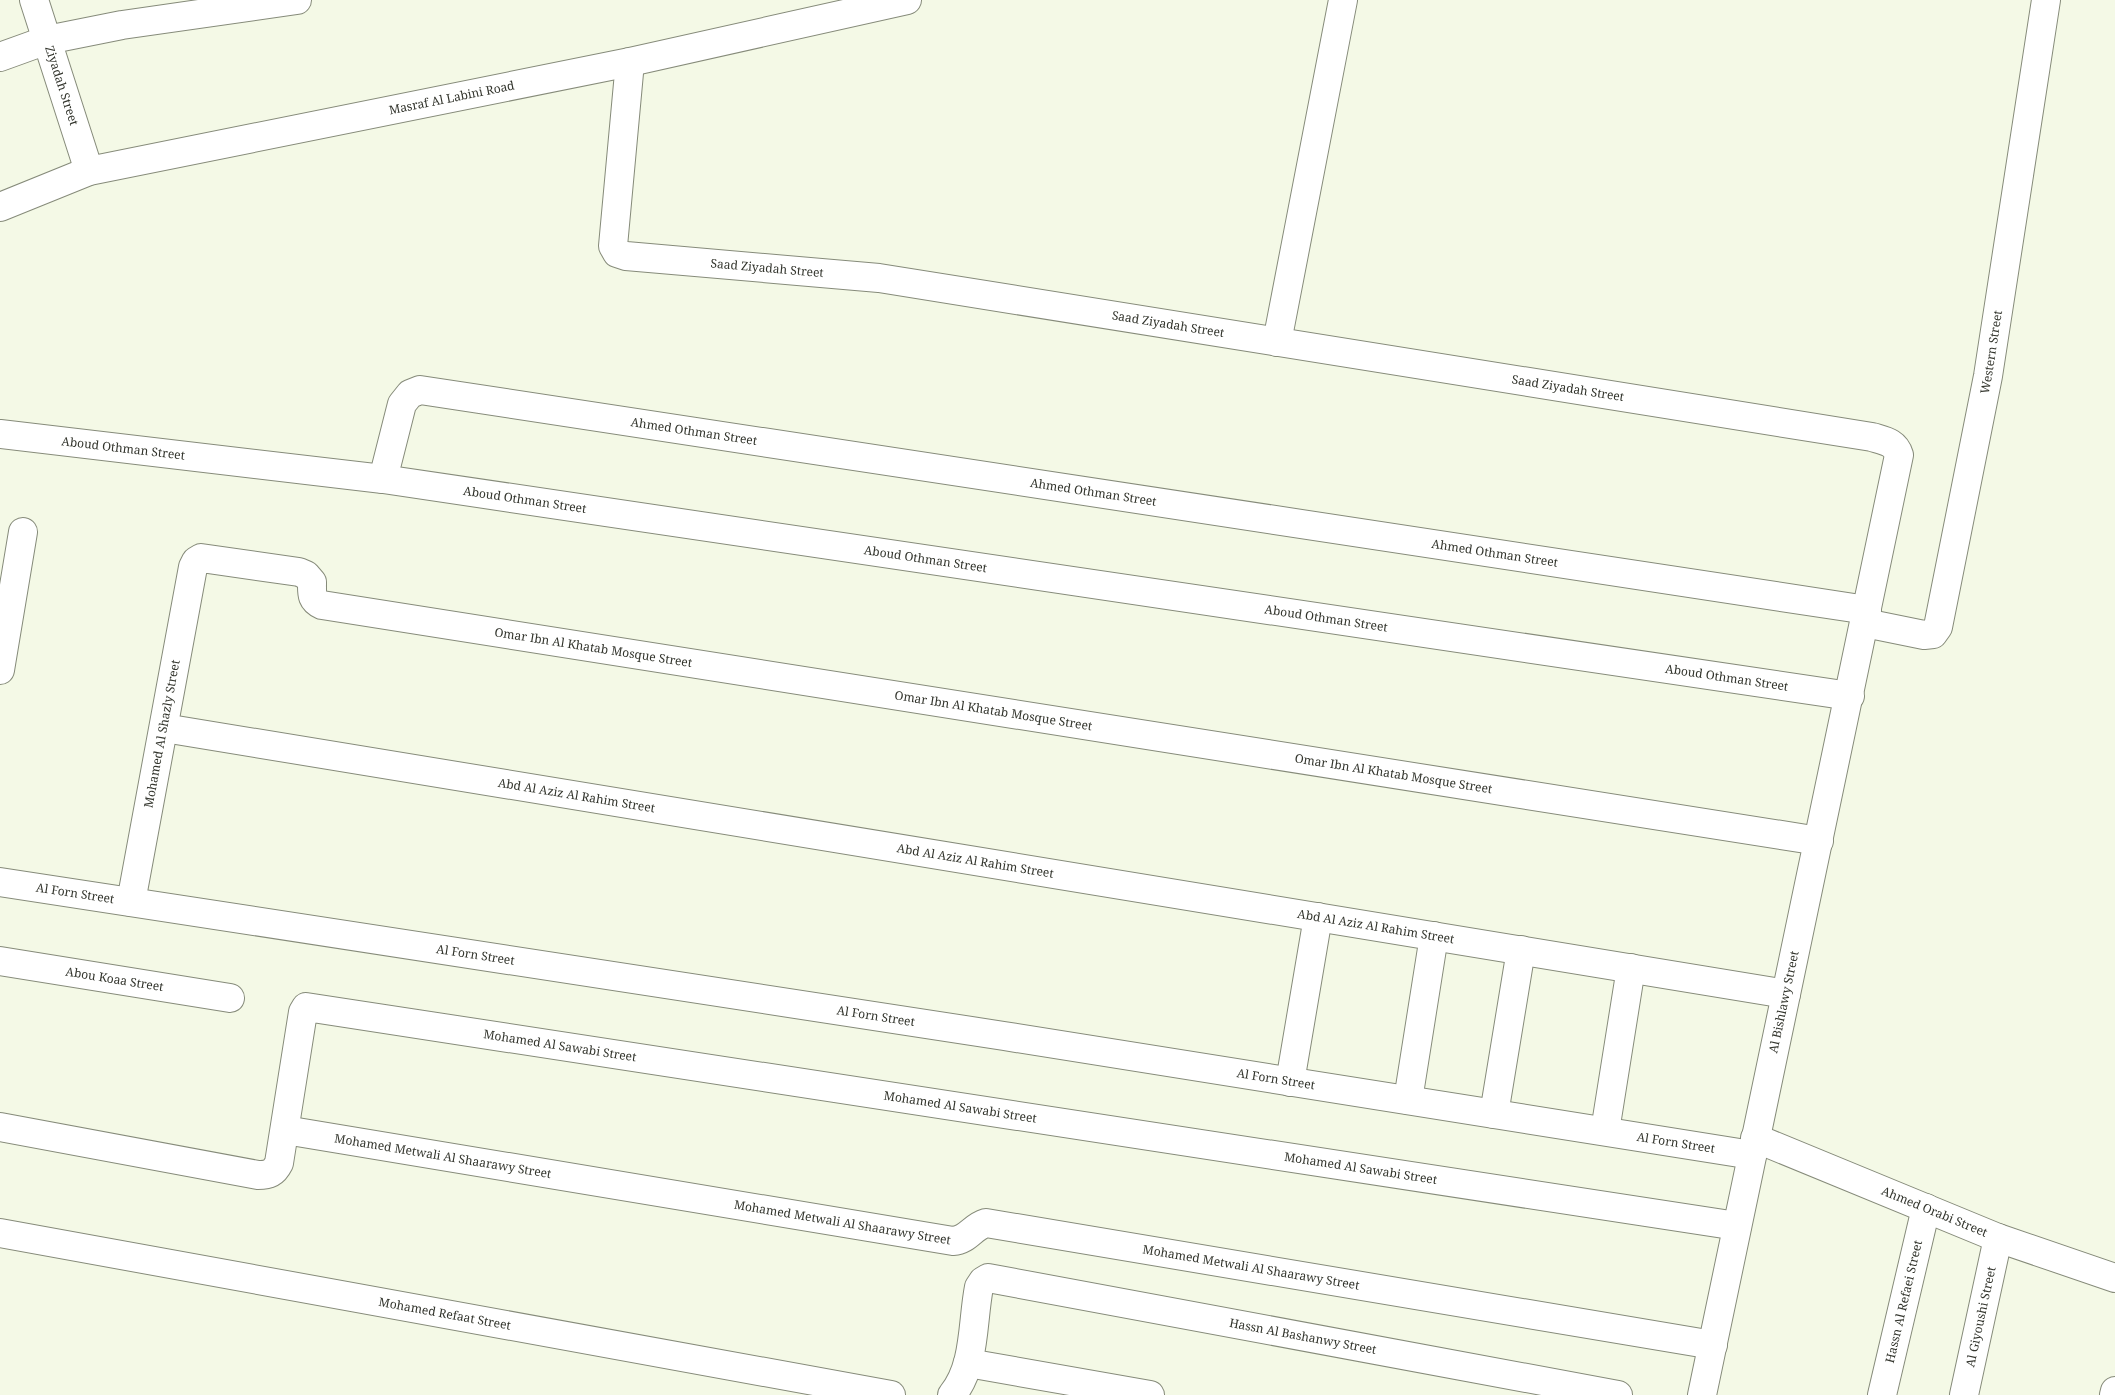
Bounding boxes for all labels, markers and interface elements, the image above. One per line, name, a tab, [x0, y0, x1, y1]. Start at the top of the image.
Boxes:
street label: Ziyadah Street	[41, 43, 83, 128]
street label: Masraf Al Labini Road	[387, 76, 516, 118]
street label: Saad Ziyadah Street	[710, 254, 824, 281]
street label: Saad Ziyadah Street	[1111, 306, 1225, 341]
street label: Western Street	[1976, 309, 2006, 395]
street label: Saad Ziyadah Street	[1511, 370, 1625, 405]
street label: Ahmed Othman Street	[630, 413, 758, 449]
street label: Aboud Othman Street	[61, 432, 186, 464]
street label: Ahmed Othman Street	[1029, 474, 1158, 510]
street label: Aboud Othman Street	[462, 482, 588, 517]
street label: Ahmed Othman Street	[1430, 535, 1559, 571]
street label: Aboud Othman Street	[863, 541, 988, 576]
street label: Aboud Othman Street	[1264, 601, 1389, 636]
street label: Omar Ibn Al Khatab Mosque Street	[493, 623, 693, 671]
street label: Mohamed Al Shazly Street	[140, 658, 184, 809]
street label: Aboud Othman Street	[1664, 660, 1789, 695]
street label: Omar Ibn Al Khatab Mosque Street	[893, 686, 1093, 734]
street label: Omar Ibn Al Khatab Mosque Street	[1294, 749, 1493, 797]
street label: Abd Al Aziz Al Rahim Street	[497, 774, 656, 816]
street label: Abd Al Aziz Al Rahim Street	[896, 839, 1055, 882]
street label: Al Forn Street	[35, 879, 115, 907]
street label: Abd Al Aziz Al Rahim Street	[1296, 905, 1456, 947]
street label: Al Forn Street	[435, 940, 516, 969]
street label: Al Bishlawy Street	[1764, 949, 1803, 1055]
street label: Abou Koaa Street	[64, 963, 165, 995]
street label: Al Forn Street	[836, 1001, 916, 1030]
street label: Mohamed Al Sawabi Street	[482, 1025, 638, 1065]
street label: Al Forn Street	[1236, 1064, 1316, 1093]
street label: Mohamed Al Sawabi Street	[883, 1087, 1038, 1127]
street label: Al Forn Street	[1636, 1128, 1716, 1157]
street label: Mohamed Metwali Al Shaarawy Street	[333, 1129, 553, 1182]
street label: Mohamed Al Sawabi Street	[1283, 1148, 1438, 1188]
street label: Ahmed Orabi Street	[1879, 1182, 1990, 1241]
street label: Mohamed Metwali Al Shaarawy Street	[733, 1196, 952, 1249]
street label: Hassn Al Refaei Street	[1881, 1238, 1926, 1365]
street label: Mohamed Metwali Al Shaarawy Street	[1141, 1240, 1361, 1294]
street label: Al Giyoushi Street	[1961, 1265, 2000, 1369]
street label: Mohamed Refaat Street	[377, 1293, 512, 1334]
street label: Hassn Al Bashanwy Street	[1228, 1314, 1378, 1358]

